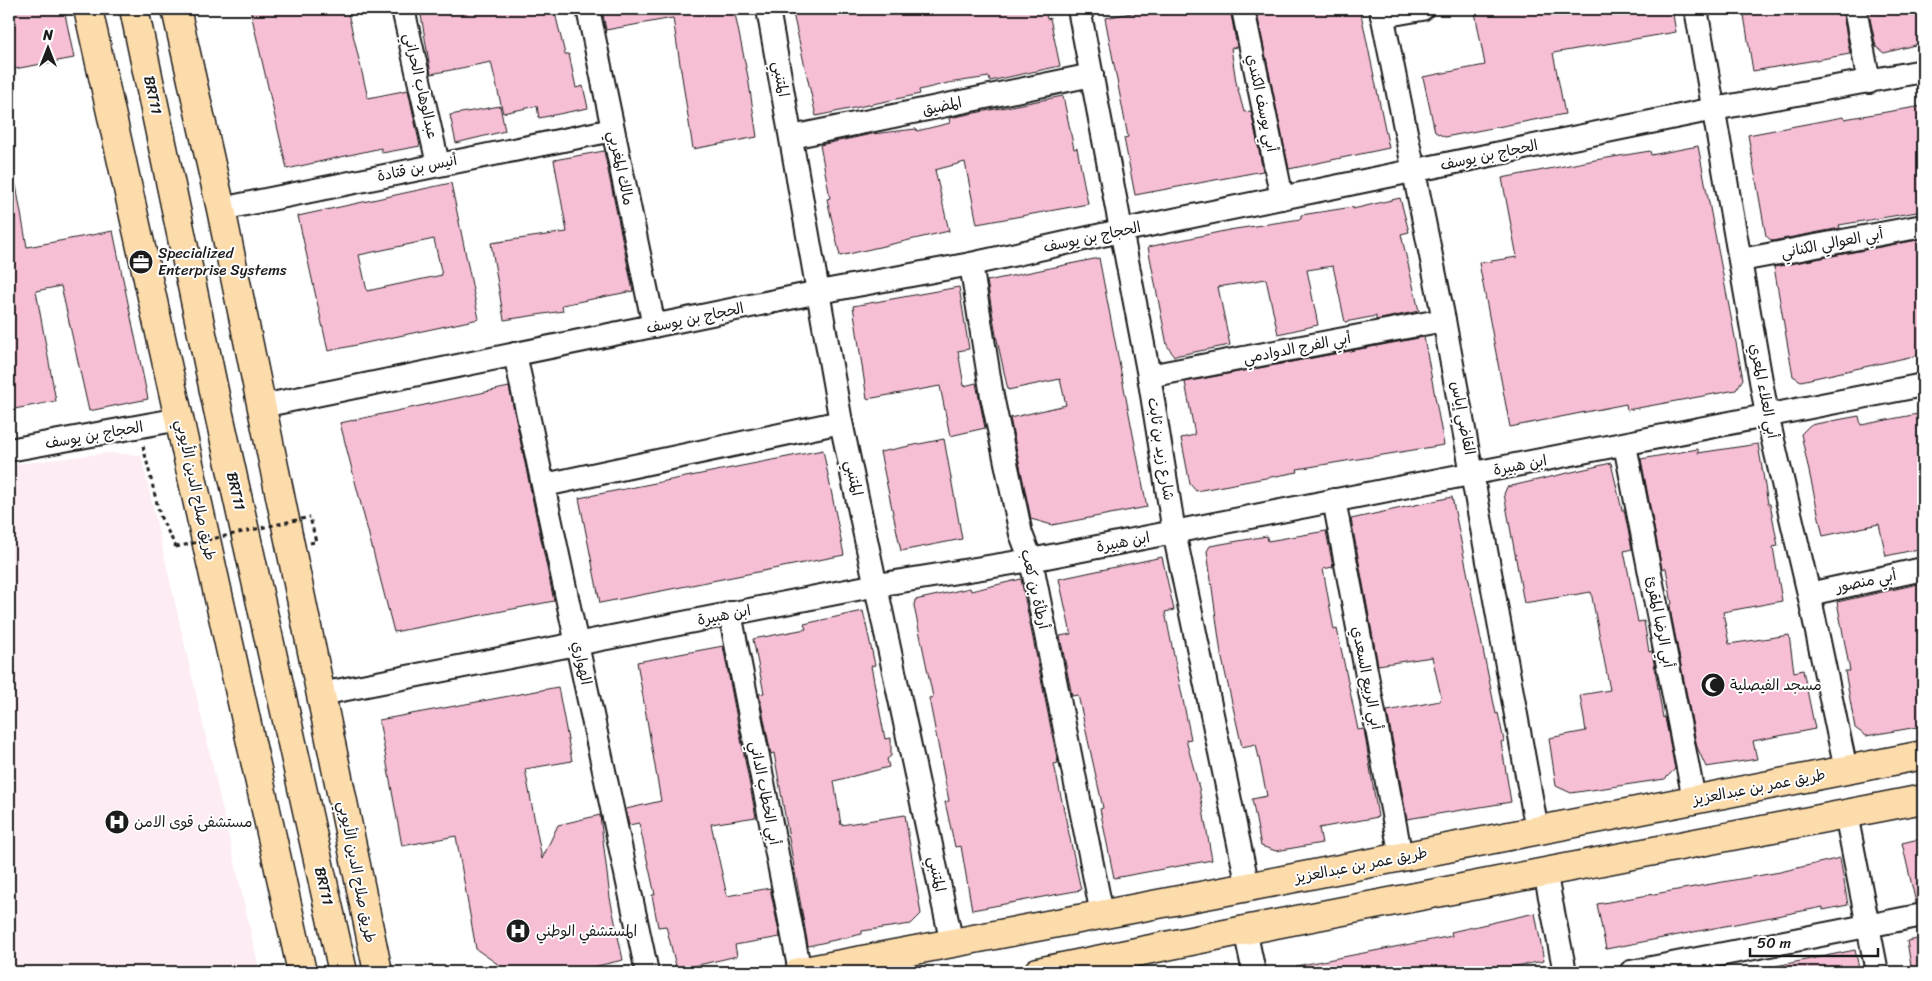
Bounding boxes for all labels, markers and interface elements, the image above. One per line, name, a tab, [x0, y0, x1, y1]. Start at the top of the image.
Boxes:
north arrow	[22, 22, 72, 72]
text: N	[42, 23, 53, 48]
street label: عبدالوهاب الحراني	[396, 31, 446, 141]
street label: أبي يوسف الكندي	[1239, 52, 1285, 155]
street label: المتنبي	[765, 59, 797, 99]
street label: BRT11	[136, 73, 170, 117]
street label: المضيق	[920, 89, 964, 123]
street label: مالك المغربي	[600, 128, 642, 208]
street label: الحجاج بن يوسف	[1438, 132, 1540, 178]
street label: أنيس بن قتادة	[374, 147, 460, 189]
street label: الحجاج بن يوسف	[1041, 214, 1143, 260]
street label: أبي العوالي الكناني	[1779, 220, 1886, 266]
place label: Specialized Enterprise Systems	[158, 240, 287, 283]
office icon: Specialized Enterprise Systems	[128, 249, 154, 275]
street label: الحجاج بن يوسف	[644, 295, 746, 341]
street label: أبي الفرج الدوادمي	[1241, 325, 1353, 371]
street label: أبي العلاء المعري	[1742, 341, 1786, 441]
street label: القاضي إياس	[1443, 379, 1483, 457]
street label: شارع زيد بن ثابت	[1140, 396, 1182, 502]
street label: الحجاج بن يوسف	[43, 414, 145, 456]
street label: طريق صلاح الدين الأيوبي	[168, 417, 224, 563]
street label: ابن هبيرة	[1491, 447, 1549, 483]
street label: المتنبي	[838, 458, 870, 498]
street label: BRT11	[219, 469, 253, 513]
street label: ابن هبيرة	[1094, 524, 1152, 560]
street label: أرطأة بن كعب	[1013, 546, 1057, 632]
street label: أبي منصور	[1832, 562, 1899, 600]
street label: أبي الرضا المقرئ	[1638, 574, 1682, 670]
street label: ابن هبيرة	[695, 597, 753, 633]
street label: أبي الربيع السعدي	[1344, 624, 1390, 732]
street label: الهواري	[565, 639, 599, 687]
mosque icon: مسجد الفيصلية	[1700, 672, 1726, 698]
place label: مسجد الفيصلية	[1730, 672, 1822, 698]
street label: أبي الخطاب الداني	[742, 739, 788, 847]
street label: طريق عمر بن عبدالعزيز	[1688, 761, 1828, 813]
street label: طريق صلاح الدين الأيوبي	[331, 799, 383, 945]
hospital icon: مستشفى قوى الامن	[104, 809, 130, 835]
place label: مستشفى قوى الامن	[134, 809, 252, 835]
street label: طريق عمر بن عبدالعزيز	[1290, 839, 1430, 891]
street label: المتنبي	[921, 854, 953, 894]
street label: BRT11	[307, 864, 341, 908]
hospital icon: المستشفي الوطني	[505, 918, 531, 944]
place label: المستشفي الوطني	[536, 918, 637, 944]
scale bar	[1750, 926, 1877, 958]
text: 50 m	[1757, 930, 1792, 956]

